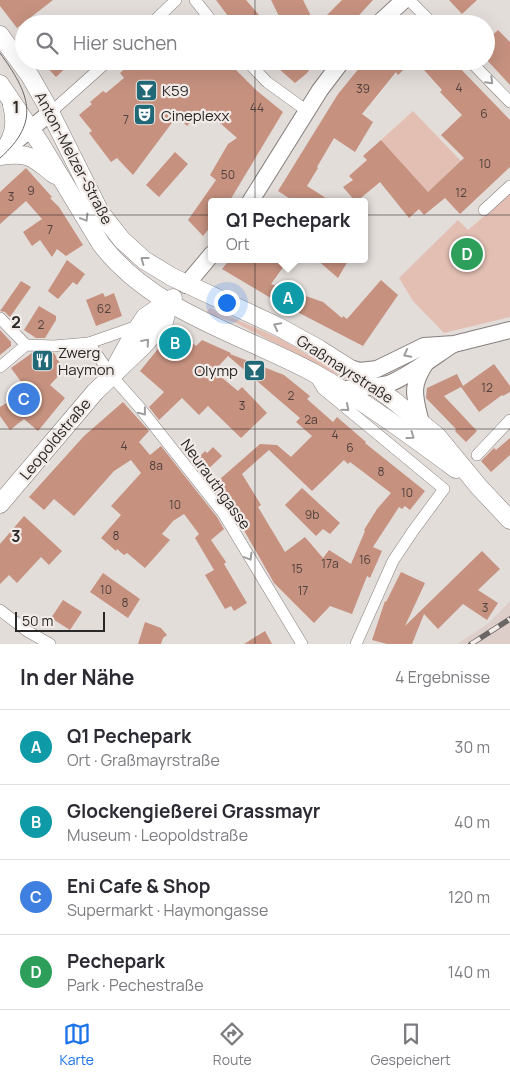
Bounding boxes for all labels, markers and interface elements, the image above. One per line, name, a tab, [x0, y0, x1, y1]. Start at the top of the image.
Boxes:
search box	[15, 15, 495, 70]
icon: search	[33, 29, 61, 57]
text: Hier suchen	[73, 30, 177, 56]
one-way arrow	[484, 76, 493, 85]
bar icon: K59	[134, 78, 158, 102]
house number: 4	[455, 79, 463, 96]
place label: K59	[162, 80, 189, 101]
house number: 39	[356, 80, 370, 97]
street label: Anton-Melzer-Straße	[30, 88, 118, 228]
text: 1	[12, 96, 20, 118]
house number: 44	[250, 99, 264, 116]
theatre icon: Cineplexx	[133, 103, 157, 127]
place label: Cineplexx	[161, 105, 229, 126]
house number: 6	[480, 105, 488, 122]
house number: 7	[123, 111, 129, 128]
house number: 10	[479, 155, 491, 172]
house number: 50	[221, 166, 235, 183]
house number: 9	[27, 182, 35, 199]
house number: 12	[455, 184, 467, 201]
house number: 3	[8, 188, 14, 205]
popup	[208, 198, 368, 263]
text: Q1 Pechepark	[226, 207, 350, 233]
one-way arrow	[79, 212, 88, 221]
house number: 7	[47, 221, 53, 238]
text: Ort	[226, 233, 250, 255]
pin: D	[451, 235, 483, 273]
one-way arrow	[140, 257, 150, 266]
pin: A	[272, 279, 304, 317]
your location	[214, 290, 240, 316]
house number: 62	[97, 300, 111, 317]
text: 2	[11, 311, 21, 333]
house number: 2	[38, 316, 45, 333]
one-way arrow	[273, 322, 282, 332]
pin: B	[159, 324, 191, 362]
street label: Graßmayrstraße	[292, 330, 398, 408]
one-way arrow	[140, 339, 149, 348]
place label: Zwerg Haymon	[58, 342, 115, 380]
one-way arrow	[403, 348, 412, 358]
restaurant icon: Zwerg Haymon	[30, 349, 54, 373]
bar icon: Olymp	[242, 358, 266, 382]
place label: Olymp	[194, 360, 238, 381]
house number: 12	[481, 379, 493, 396]
pin: C	[8, 380, 40, 418]
house number: 2	[288, 387, 295, 404]
street label: Leopoldstraße	[15, 394, 95, 484]
house number: 3	[239, 397, 245, 414]
one-way arrow	[340, 402, 349, 411]
one-way arrow	[138, 406, 146, 415]
house number: 2a	[304, 411, 318, 428]
house number: 4	[331, 426, 339, 443]
one-way arrow	[405, 430, 415, 439]
street label: Neurauthgasse	[176, 435, 256, 534]
house number: 4	[120, 437, 128, 454]
house number: 6	[346, 439, 354, 456]
house number: 8a	[149, 457, 163, 474]
house number: 8	[378, 463, 385, 480]
house number: 10	[401, 484, 413, 501]
house number: 10	[169, 496, 181, 513]
house number: 9b	[305, 506, 319, 523]
text: 3	[11, 525, 21, 547]
house number: 8	[113, 527, 120, 544]
house number: 16	[359, 551, 371, 568]
one-way arrow	[243, 552, 253, 561]
house number: 17a	[321, 555, 339, 572]
house number: 15	[291, 560, 303, 577]
house number: 10	[100, 581, 112, 598]
house number: 17	[298, 582, 308, 599]
house number: 8	[122, 594, 129, 611]
house number: 3	[482, 599, 488, 616]
scale bar	[15, 609, 105, 632]
text: 50 m	[22, 611, 53, 630]
text: In der Nähe	[20, 663, 134, 691]
text: 4 Ergebnisse	[395, 666, 490, 688]
text: Q1 Pechepark	[67, 723, 191, 749]
text: A	[31, 736, 41, 758]
text: 30 m	[455, 736, 490, 758]
text: Ort · Graßmayrstraße	[67, 749, 220, 771]
text: Glockengießerei Grassmayr	[67, 798, 320, 824]
text: B	[31, 811, 41, 833]
text: 40 m	[454, 811, 490, 833]
text: Museum · Leopoldstraße	[67, 824, 248, 846]
text: Eni Cafe & Shop	[67, 873, 210, 899]
text: C	[30, 886, 42, 908]
text: 120 m	[448, 886, 490, 908]
text: Supermarkt · Haymongasse	[67, 899, 268, 921]
text: Pechepark	[67, 948, 165, 974]
text: D	[30, 961, 42, 983]
text: 140 m	[448, 961, 490, 983]
text: Park · Pechestraße	[67, 974, 204, 996]
tab: Karte	[59, 1020, 94, 1069]
tab: Route	[213, 1020, 252, 1069]
tab: Gespeichert	[371, 1020, 451, 1069]

